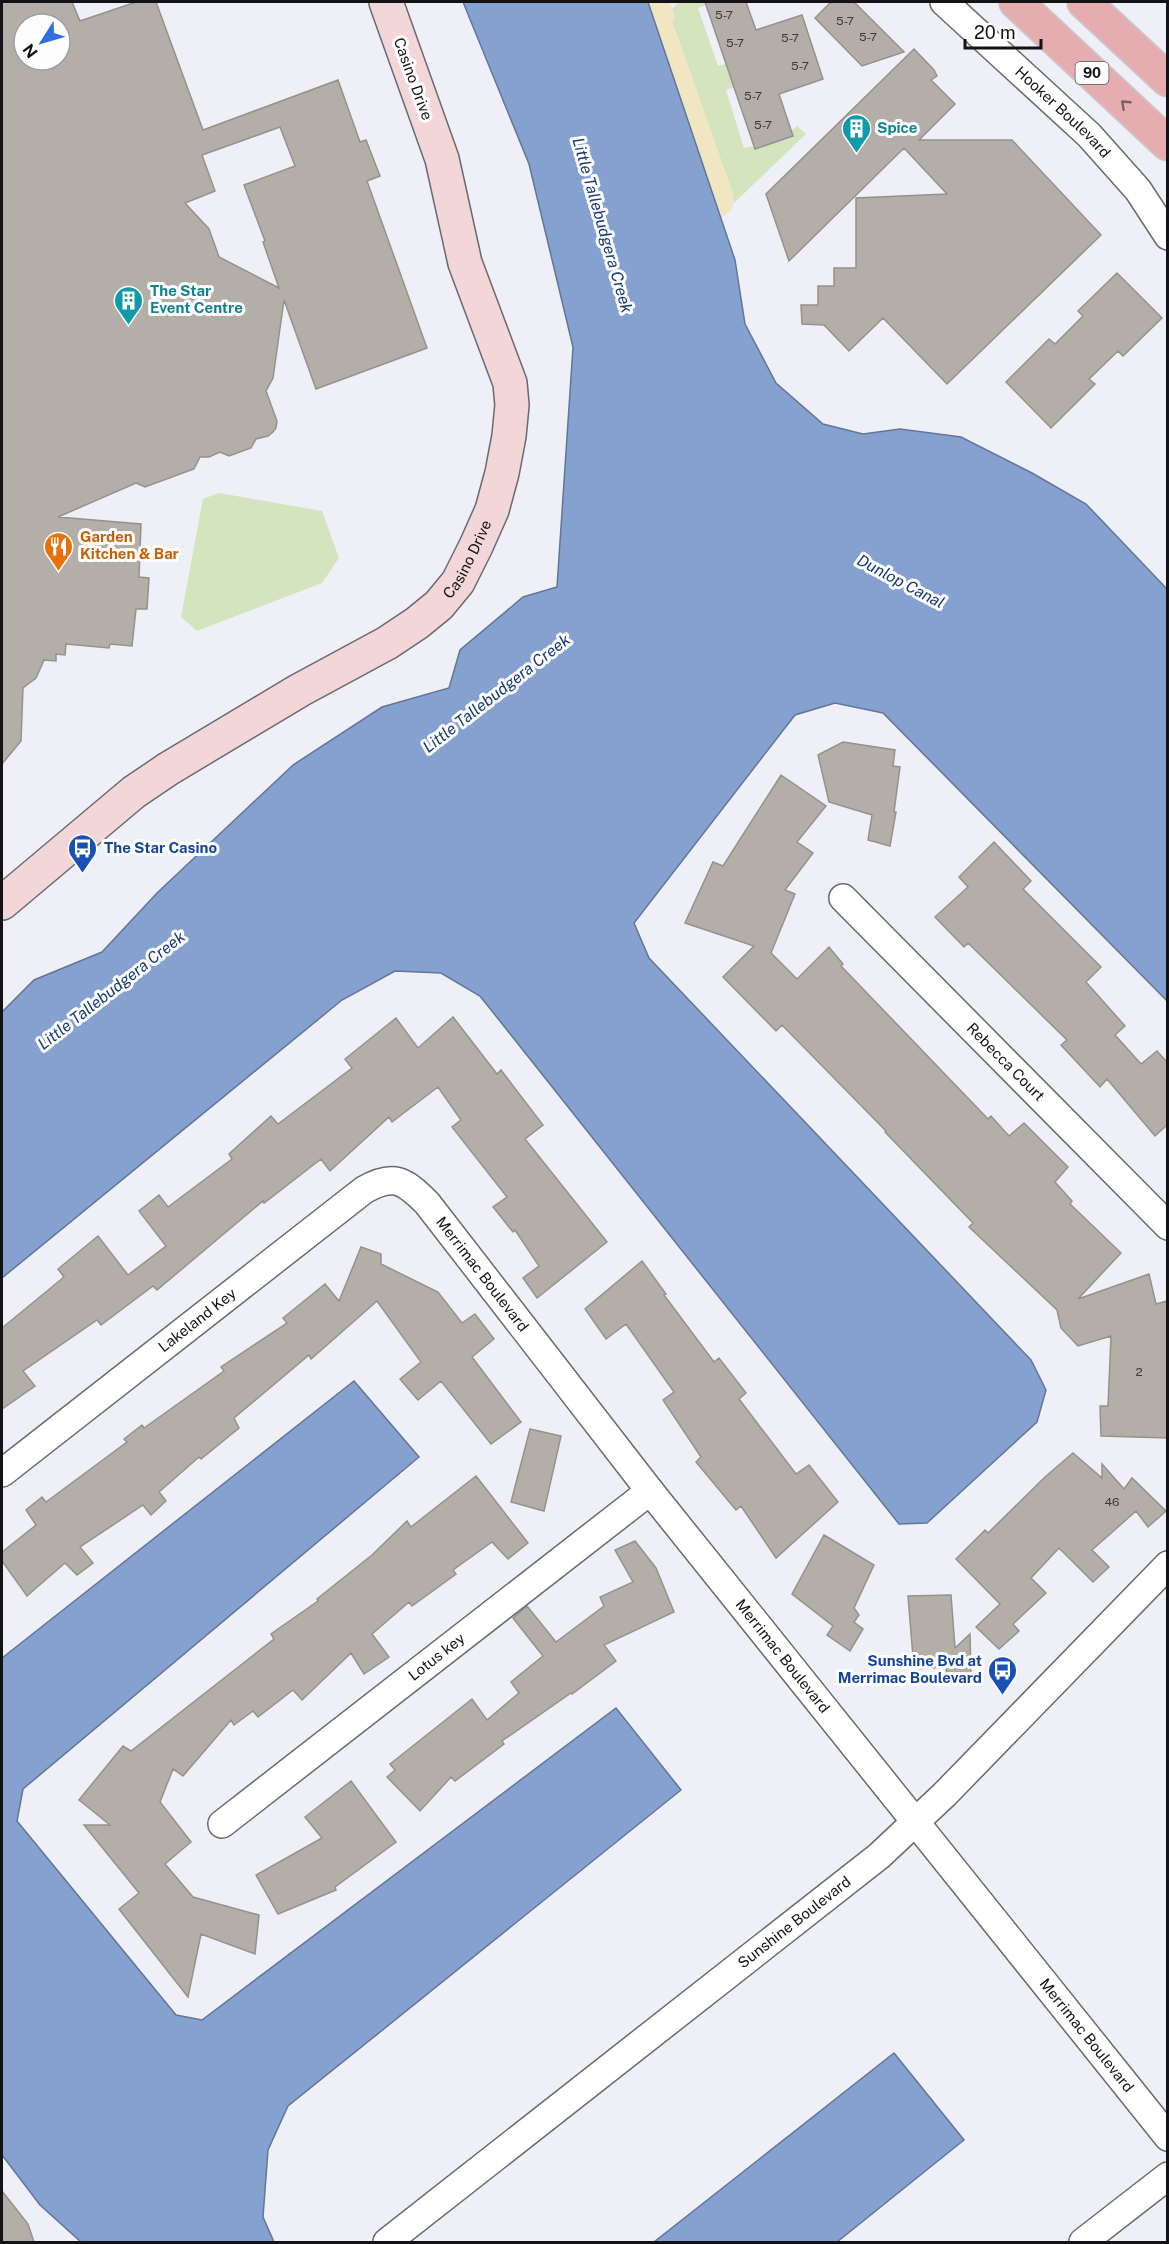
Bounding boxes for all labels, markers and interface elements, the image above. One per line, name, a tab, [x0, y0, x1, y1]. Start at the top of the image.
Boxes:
house number: 5-7	[715, 8, 733, 22]
north arrow	[12, 12, 72, 72]
scale bar	[965, 12, 1042, 50]
house number: 5-7	[836, 14, 854, 28]
text: 20 m	[974, 22, 1016, 43]
house number: 5-7	[859, 30, 877, 44]
house number: 5-7	[781, 31, 799, 45]
street label: Casino Drive	[391, 35, 436, 122]
house number: 5-7	[726, 36, 744, 50]
text: N	[19, 40, 42, 61]
house number: 5-7	[791, 59, 809, 73]
road number: 90	[1076, 62, 1108, 84]
street label: Hooker Boulevard	[1012, 63, 1114, 161]
house number: 5-7	[744, 89, 762, 103]
one-way arrow	[1121, 100, 1132, 111]
building icon: Spice	[840, 112, 872, 154]
house number: 5-7	[754, 118, 772, 132]
place label: Spice	[877, 119, 917, 136]
water label: Little Tallebudgera Creek	[568, 135, 637, 315]
place label: The Star Event Centre	[150, 282, 243, 316]
building icon: The Star Event Centre	[113, 284, 145, 326]
street label: Casino Drive	[439, 517, 494, 602]
place label: Garden Kitchen & Bar	[80, 528, 179, 562]
restaurant icon: Garden Kitchen & Bar	[43, 530, 75, 572]
water label: Dunlop Canal	[854, 551, 948, 612]
water label: Little Tallebudgera Creek	[419, 630, 574, 757]
bus stop icon: The Star Casino	[67, 832, 99, 874]
place label: The Star Casino	[104, 839, 217, 856]
water label: Little Tallebudgera Creek	[34, 927, 189, 1054]
street label: Rebecca Court	[964, 1019, 1048, 1104]
street label: Merrimac Boulevard	[433, 1213, 532, 1335]
street label: Lakeland Key	[155, 1284, 239, 1355]
house number: 2	[1135, 1365, 1143, 1379]
house number: 46	[1104, 1495, 1120, 1509]
street label: Merrimac Boulevard	[732, 1596, 834, 1716]
street label: Lotus key	[405, 1629, 468, 1684]
place label: Sunshine Bvd at Merrimac Boulevard	[838, 1652, 982, 1686]
bus stop icon: Sunshine Bvd at Merrimac Boulevard	[987, 1654, 1019, 1696]
street label: Sunshine Boulevard	[734, 1872, 854, 1971]
street label: Merrimac Boulevard	[1036, 1975, 1138, 2095]

